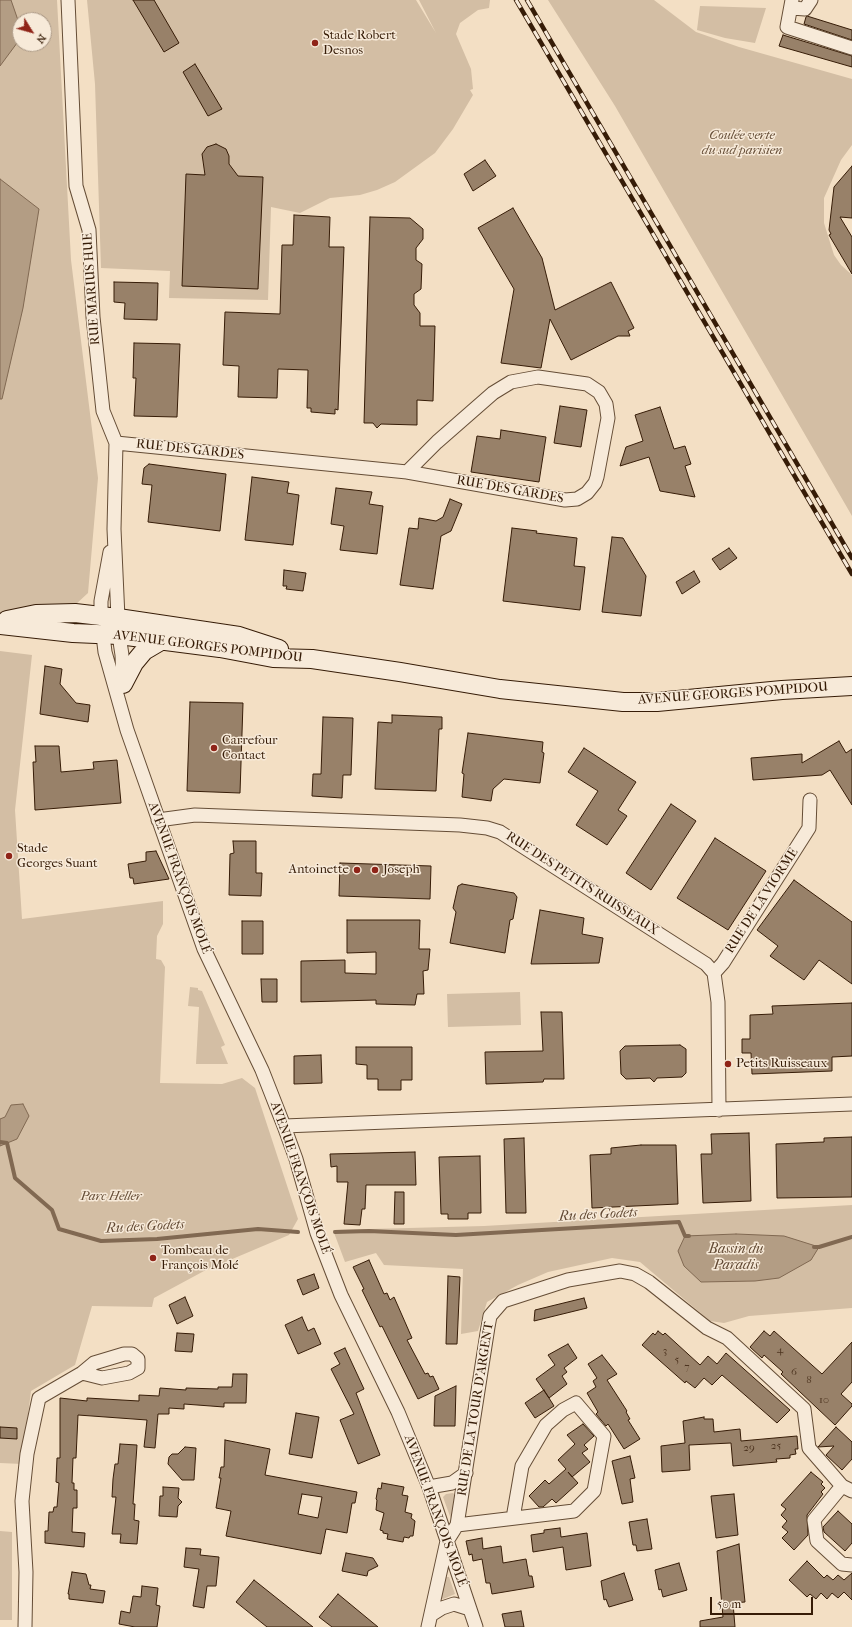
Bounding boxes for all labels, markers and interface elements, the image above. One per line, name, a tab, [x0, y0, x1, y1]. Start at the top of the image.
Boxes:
north arrow	[12, 12, 52, 52]
place label: Stade Robert Desnos	[323, 28, 396, 59]
text: N	[33, 32, 49, 46]
marker: Stade Robert Desnos	[310, 38, 320, 48]
park label: Coulée verte du sud parisien	[702, 128, 782, 159]
street label: RUE MARIUS HUE	[80, 232, 104, 346]
street label: RUE DES GARDES	[135, 437, 245, 463]
street label: RUE DES GARDES	[455, 473, 565, 507]
street label: AVENUE GEORGES POMPIDOU	[112, 628, 304, 666]
street label: AVENUE GEORGES POMPIDOU	[637, 680, 829, 708]
place label: Carrefour Contact	[222, 733, 278, 764]
marker: Carrefour Contact	[209, 743, 219, 753]
street label: AVENUE FRANÇOIS MOLÉ	[144, 800, 214, 956]
street label: RUE DES PETITS RUISSEAUX	[503, 829, 661, 939]
place label: Stade Georges Suant	[17, 841, 98, 872]
street label: RUE DE LA VIORME	[722, 845, 802, 957]
marker: Stade Georges Suant	[4, 851, 14, 861]
place label: Antoinette	[289, 862, 349, 878]
place label: Joseph	[383, 862, 420, 878]
marker: Antoinette	[352, 865, 362, 875]
marker: Joseph	[370, 865, 380, 875]
place label: Petits Ruisseaux	[736, 1056, 827, 1072]
marker: Petits Ruisseaux	[723, 1059, 733, 1069]
street label: AVENUE FRANÇOIS MOLÉ	[267, 1100, 333, 1256]
park label: Parc Heller	[80, 1189, 142, 1205]
water label: Ru des Godets	[558, 1205, 638, 1225]
water label: Ru des Godets	[105, 1217, 185, 1237]
water label: Bassin du Paradis	[709, 1242, 763, 1274]
place label: Tombeau de François Molé	[161, 1243, 239, 1274]
marker: Tombeau de François Molé	[148, 1253, 158, 1263]
street label: RUE DE LA TOUR D'ARGENT	[455, 1321, 497, 1497]
house number: 4	[777, 1343, 783, 1357]
house number: 3	[663, 1344, 667, 1358]
house number: 5	[675, 1353, 679, 1367]
house number: 7	[684, 1360, 690, 1374]
house number: 6	[791, 1365, 797, 1379]
house number: 8	[806, 1373, 812, 1387]
house number: 10	[819, 1393, 829, 1407]
street label: AVENUE FRANÇOIS MOLÉ	[400, 1433, 470, 1589]
house number: 25	[771, 1439, 781, 1453]
house number: 29	[743, 1441, 755, 1455]
scale bar	[712, 1589, 815, 1615]
text: 50 m	[717, 1597, 741, 1611]

